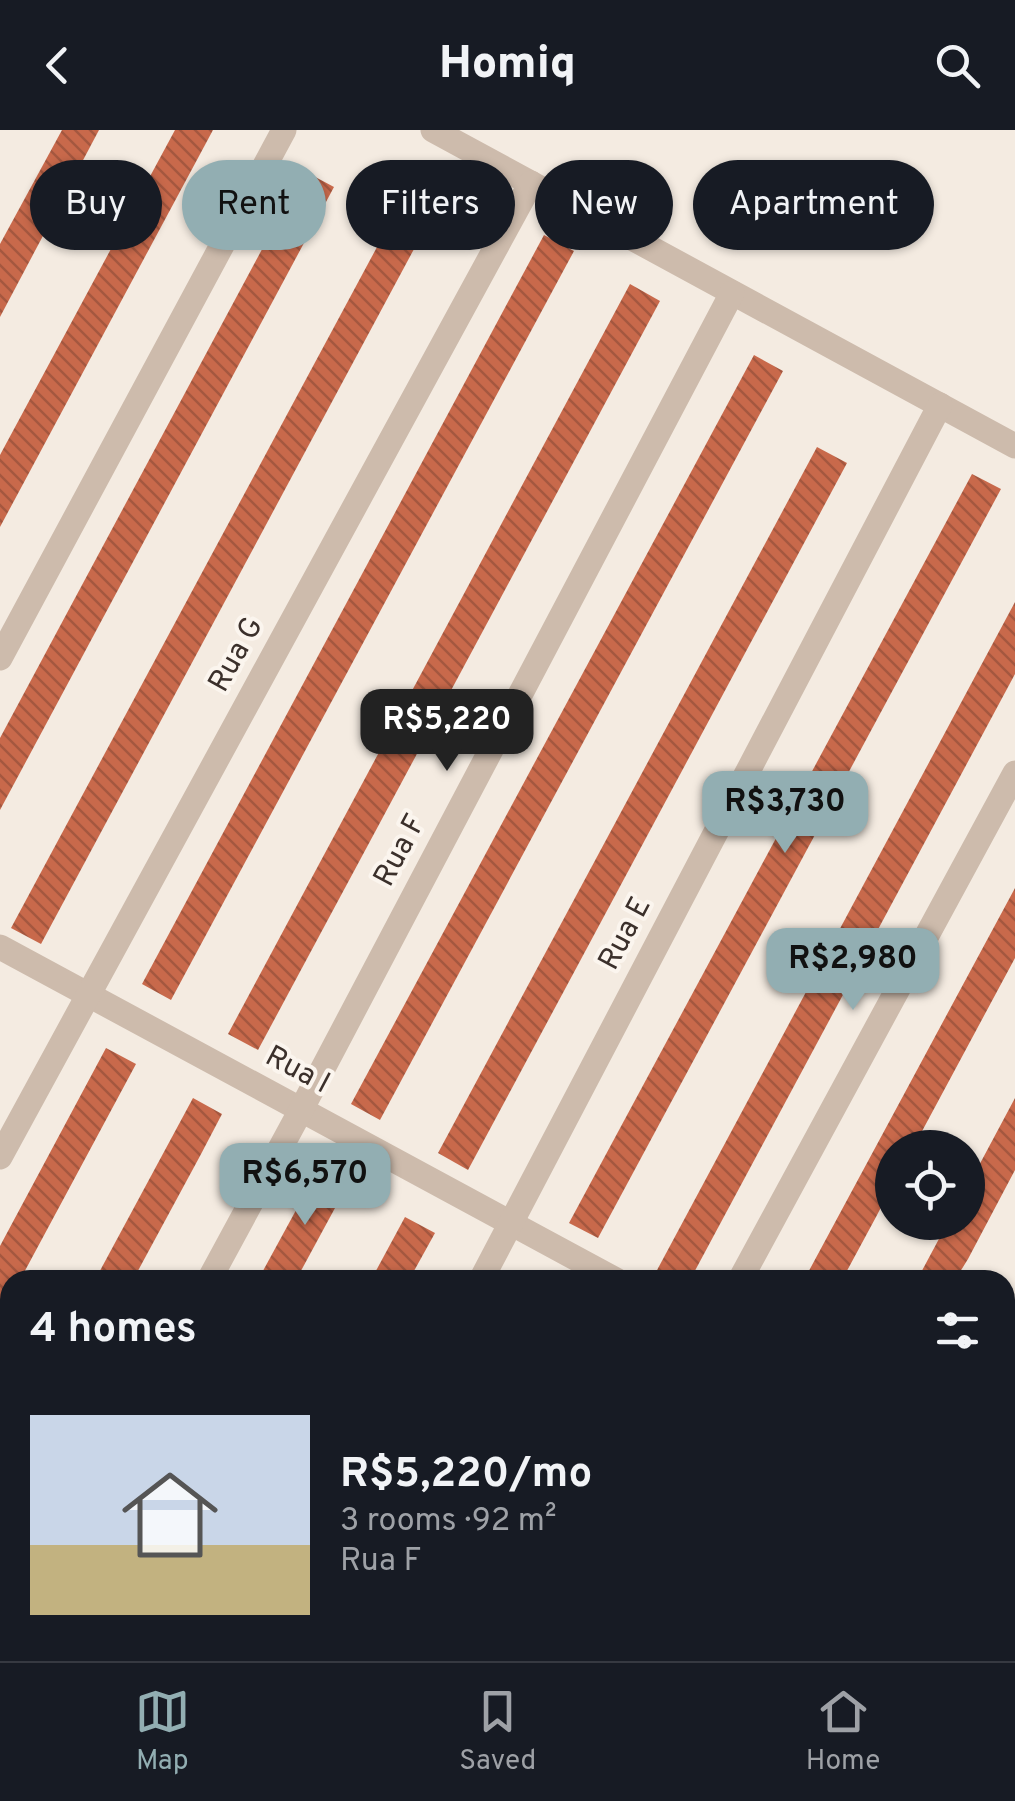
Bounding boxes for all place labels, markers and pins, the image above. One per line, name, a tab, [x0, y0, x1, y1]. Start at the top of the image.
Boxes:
pin: R$5,220	[355, 689, 539, 774]
pin: R$3,730	[693, 771, 877, 856]
pin: R$2,980	[761, 928, 945, 1013]
pin: R$6,570	[213, 1143, 397, 1228]

